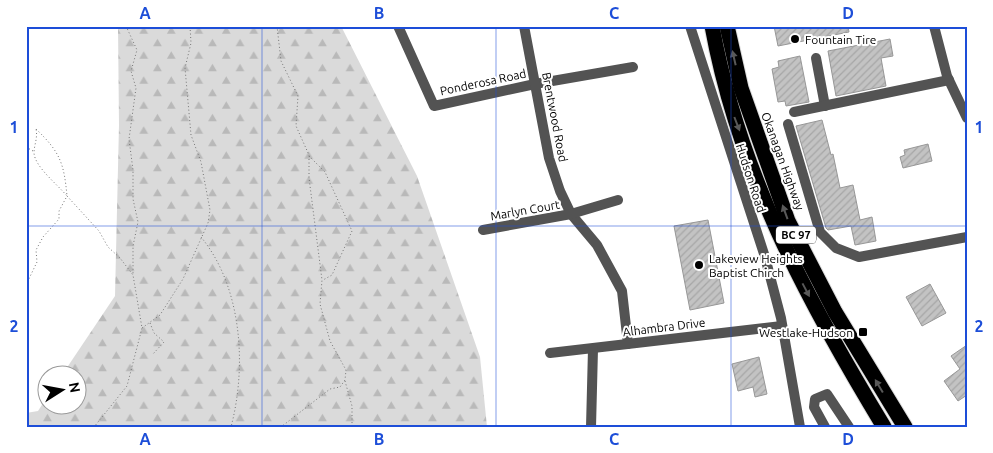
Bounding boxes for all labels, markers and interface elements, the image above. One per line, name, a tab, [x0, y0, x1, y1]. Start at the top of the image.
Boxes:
text: A	[139, 4, 151, 22]
text: B	[374, 4, 384, 22]
text: C	[609, 4, 619, 22]
text: D	[842, 4, 854, 22]
marker: Fountain Tire	[789, 33, 801, 45]
place label: Fountain Tire	[805, 33, 876, 46]
one-way arrow	[730, 50, 738, 65]
street label: Ponderosa Road	[439, 67, 527, 97]
street label: Brentwood Road	[540, 71, 570, 163]
street label: Okanagan Highway	[759, 110, 807, 212]
one-way arrow	[733, 117, 741, 132]
text: 1	[9, 118, 19, 136]
text: 1	[974, 118, 984, 136]
street label: Hudson Road	[734, 142, 768, 214]
street label: Marlyn Court	[489, 197, 561, 222]
one-way arrow	[781, 204, 789, 219]
road number: BC 97	[776, 226, 816, 244]
place label: Lakeview Heights Baptist Chirch	[709, 252, 803, 279]
marker: Lakeview Heights Baptist Chirch	[693, 259, 705, 271]
one-way arrow	[801, 283, 810, 297]
street label: Alhambra Drive	[622, 315, 706, 339]
text: 2	[9, 317, 19, 335]
text: 2	[974, 317, 984, 335]
place label: Westlake-Hudson	[759, 326, 853, 339]
marker: Westlake-Hudson	[857, 326, 869, 338]
north arrow	[38, 366, 88, 416]
one-way arrow	[874, 379, 883, 392]
text: N	[66, 381, 84, 394]
text: A	[139, 430, 151, 448]
text: B	[374, 430, 384, 448]
text: C	[609, 430, 619, 448]
text: D	[842, 430, 854, 448]

